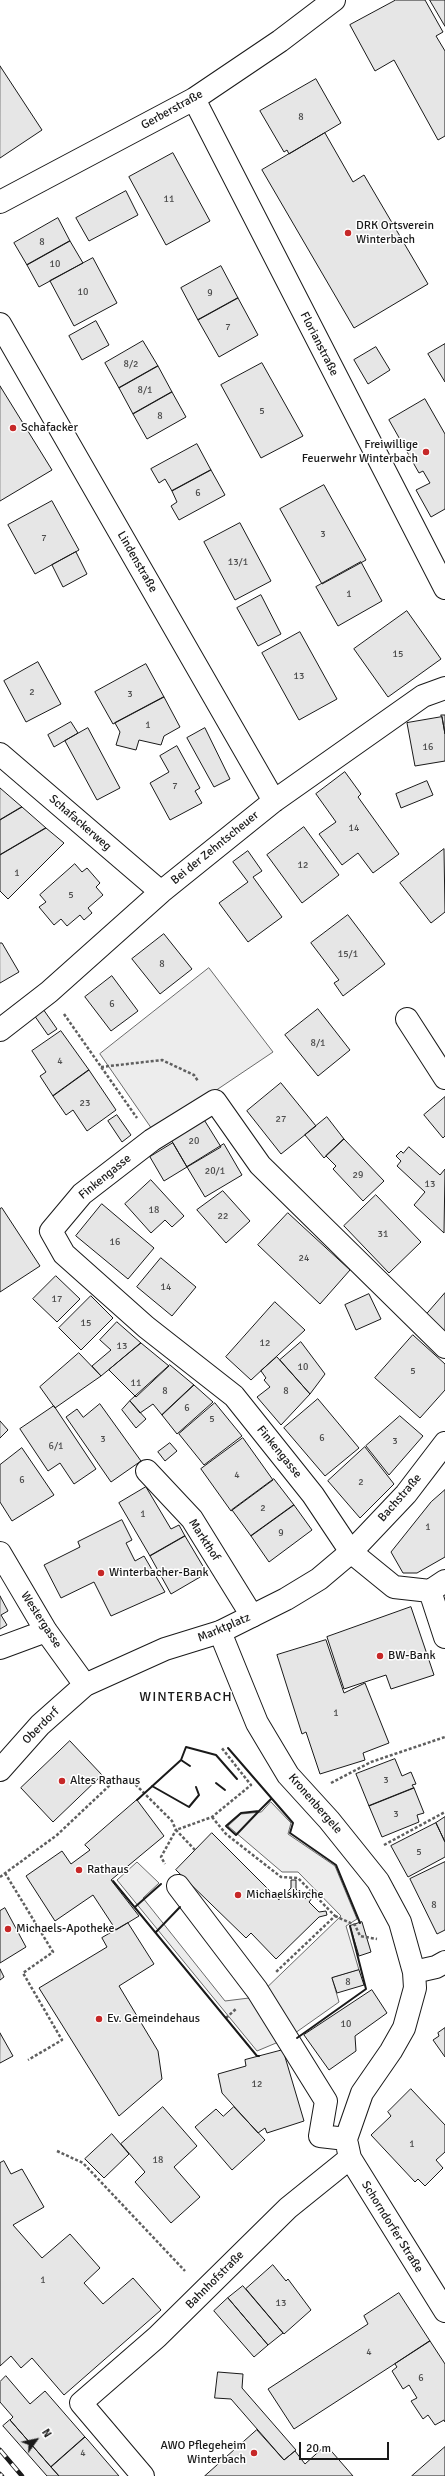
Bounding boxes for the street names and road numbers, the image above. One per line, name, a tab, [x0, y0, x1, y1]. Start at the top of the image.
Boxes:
street label: Gerberstraße	[139, 87, 205, 133]
street label: Florianstraße	[297, 310, 341, 378]
street label: Lindenstraße	[114, 529, 160, 595]
street label: Schafackerweg	[46, 792, 114, 854]
street label: Bei der Zehntscheuer	[168, 808, 262, 888]
street label: Finkengasse	[76, 1151, 134, 1203]
street label: Finkengasse	[253, 1423, 305, 1481]
street label: Bachstraße	[375, 1471, 425, 1525]
street label: Markthof	[185, 1516, 223, 1564]
street label: Westergasse	[17, 1589, 65, 1651]
street label: Marktplatz	[195, 1610, 253, 1646]
street label: Oberdorf	[20, 1705, 62, 1747]
street label: Kronenbergele	[285, 1771, 345, 1837]
street label: Schorndorfer Straße	[358, 2179, 426, 2275]
street label: Bahnhofstraße	[183, 2248, 247, 2312]

